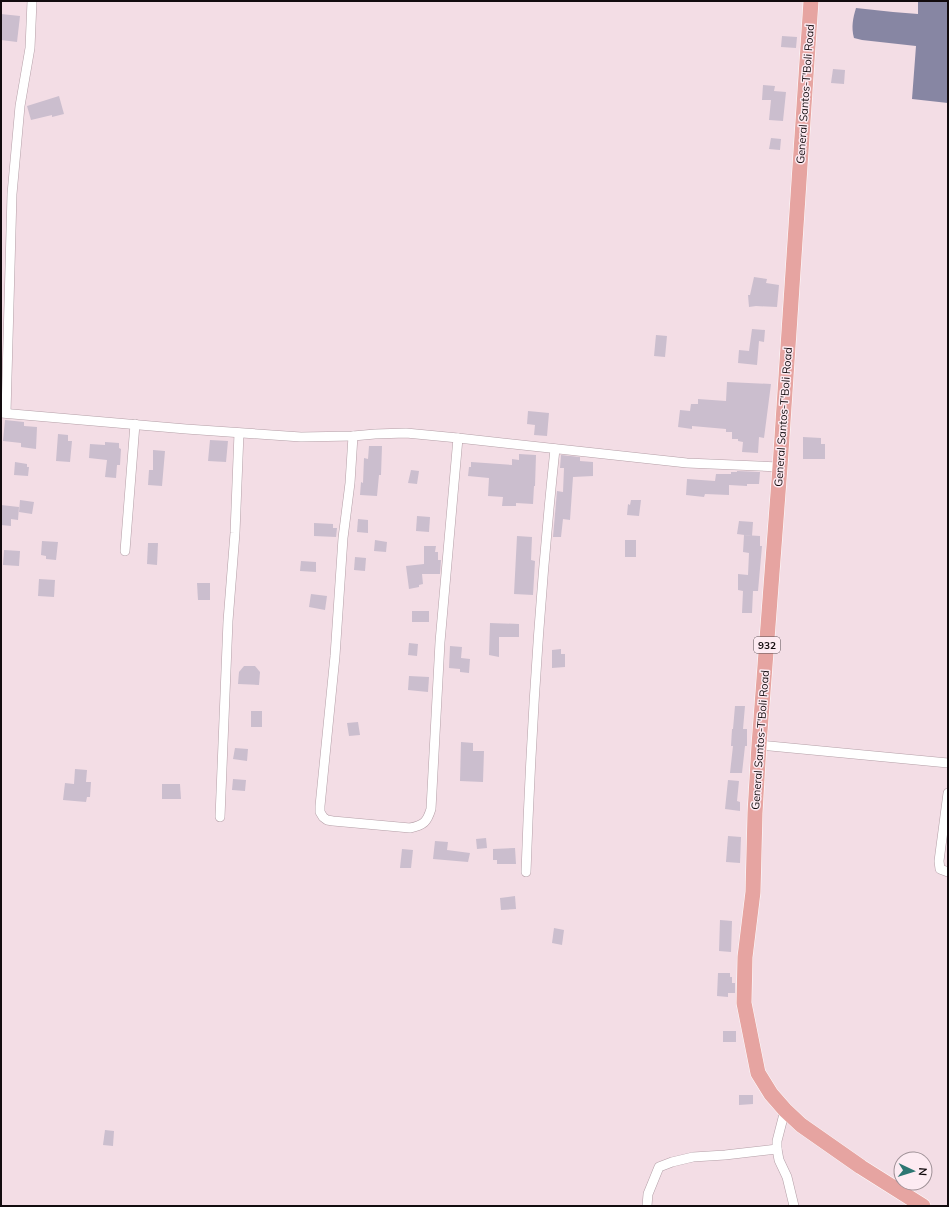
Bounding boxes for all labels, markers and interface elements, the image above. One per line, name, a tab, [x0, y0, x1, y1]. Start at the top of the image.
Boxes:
street label: General Santos-T'Boli Road	[793, 24, 817, 164]
street label: General Santos-T'Boli Road	[771, 347, 795, 487]
road number: 932	[754, 637, 780, 653]
street label: General Santos-T'Boli Road	[748, 670, 772, 810]
north arrow	[893, 1151, 933, 1191]
text: N	[916, 1167, 930, 1176]

